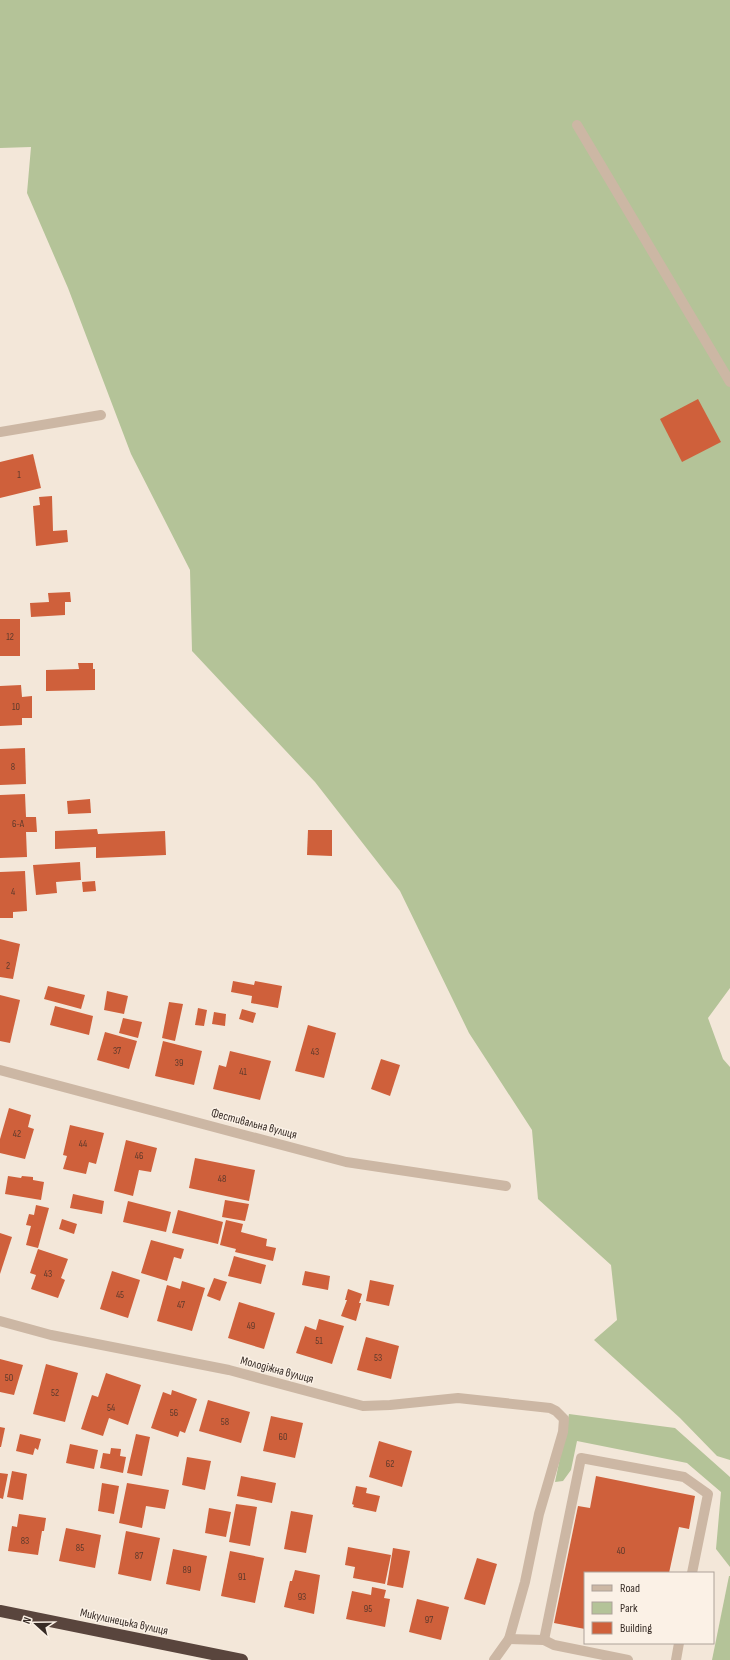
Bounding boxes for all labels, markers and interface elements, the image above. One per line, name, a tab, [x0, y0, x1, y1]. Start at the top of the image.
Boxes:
house number: 1	[17, 469, 21, 481]
house number: 12	[6, 631, 14, 643]
house number: 10	[12, 701, 20, 713]
house number: 8	[11, 761, 15, 773]
house number: 6-А	[12, 818, 25, 830]
house number: 4	[11, 886, 15, 898]
house number: 2	[6, 960, 10, 972]
house number: 37	[113, 1045, 121, 1057]
house number: 43	[311, 1046, 319, 1058]
house number: 39	[175, 1057, 183, 1069]
house number: 41	[239, 1066, 247, 1078]
street label: Фестивальна вулиця	[209, 1105, 299, 1143]
house number: 42	[13, 1128, 21, 1140]
house number: 44	[79, 1138, 87, 1150]
house number: 46	[135, 1150, 143, 1162]
house number: 48	[218, 1173, 226, 1185]
house number: 43	[44, 1268, 52, 1280]
house number: 45	[116, 1289, 124, 1301]
house number: 47	[177, 1299, 185, 1311]
house number: 49	[247, 1320, 255, 1332]
house number: 51	[315, 1335, 323, 1347]
house number: 53	[374, 1352, 382, 1364]
street label: Молодіжна вулиця	[239, 1353, 315, 1387]
house number: 50	[5, 1372, 13, 1384]
house number: 52	[51, 1387, 59, 1399]
house number: 54	[107, 1402, 115, 1414]
house number: 56	[170, 1407, 178, 1419]
house number: 58	[221, 1416, 229, 1428]
house number: 60	[279, 1431, 287, 1443]
house number: 62	[386, 1458, 394, 1470]
house number: 83	[21, 1535, 29, 1547]
house number: 85	[76, 1542, 84, 1554]
house number: 40	[617, 1545, 625, 1557]
house number: 87	[135, 1550, 143, 1562]
house number: 89	[183, 1564, 191, 1576]
house number: 91	[238, 1571, 246, 1583]
legend	[584, 1572, 714, 1644]
text: Road	[620, 1581, 640, 1596]
house number: 93	[298, 1591, 306, 1603]
text: Park	[620, 1601, 638, 1616]
house number: 95	[364, 1603, 372, 1615]
north arrow	[16, 1604, 56, 1644]
street label: Микулинецька вулиця	[79, 1605, 170, 1639]
house number: 97	[425, 1614, 433, 1626]
text: N	[20, 1615, 34, 1626]
text: Building	[620, 1621, 652, 1636]

